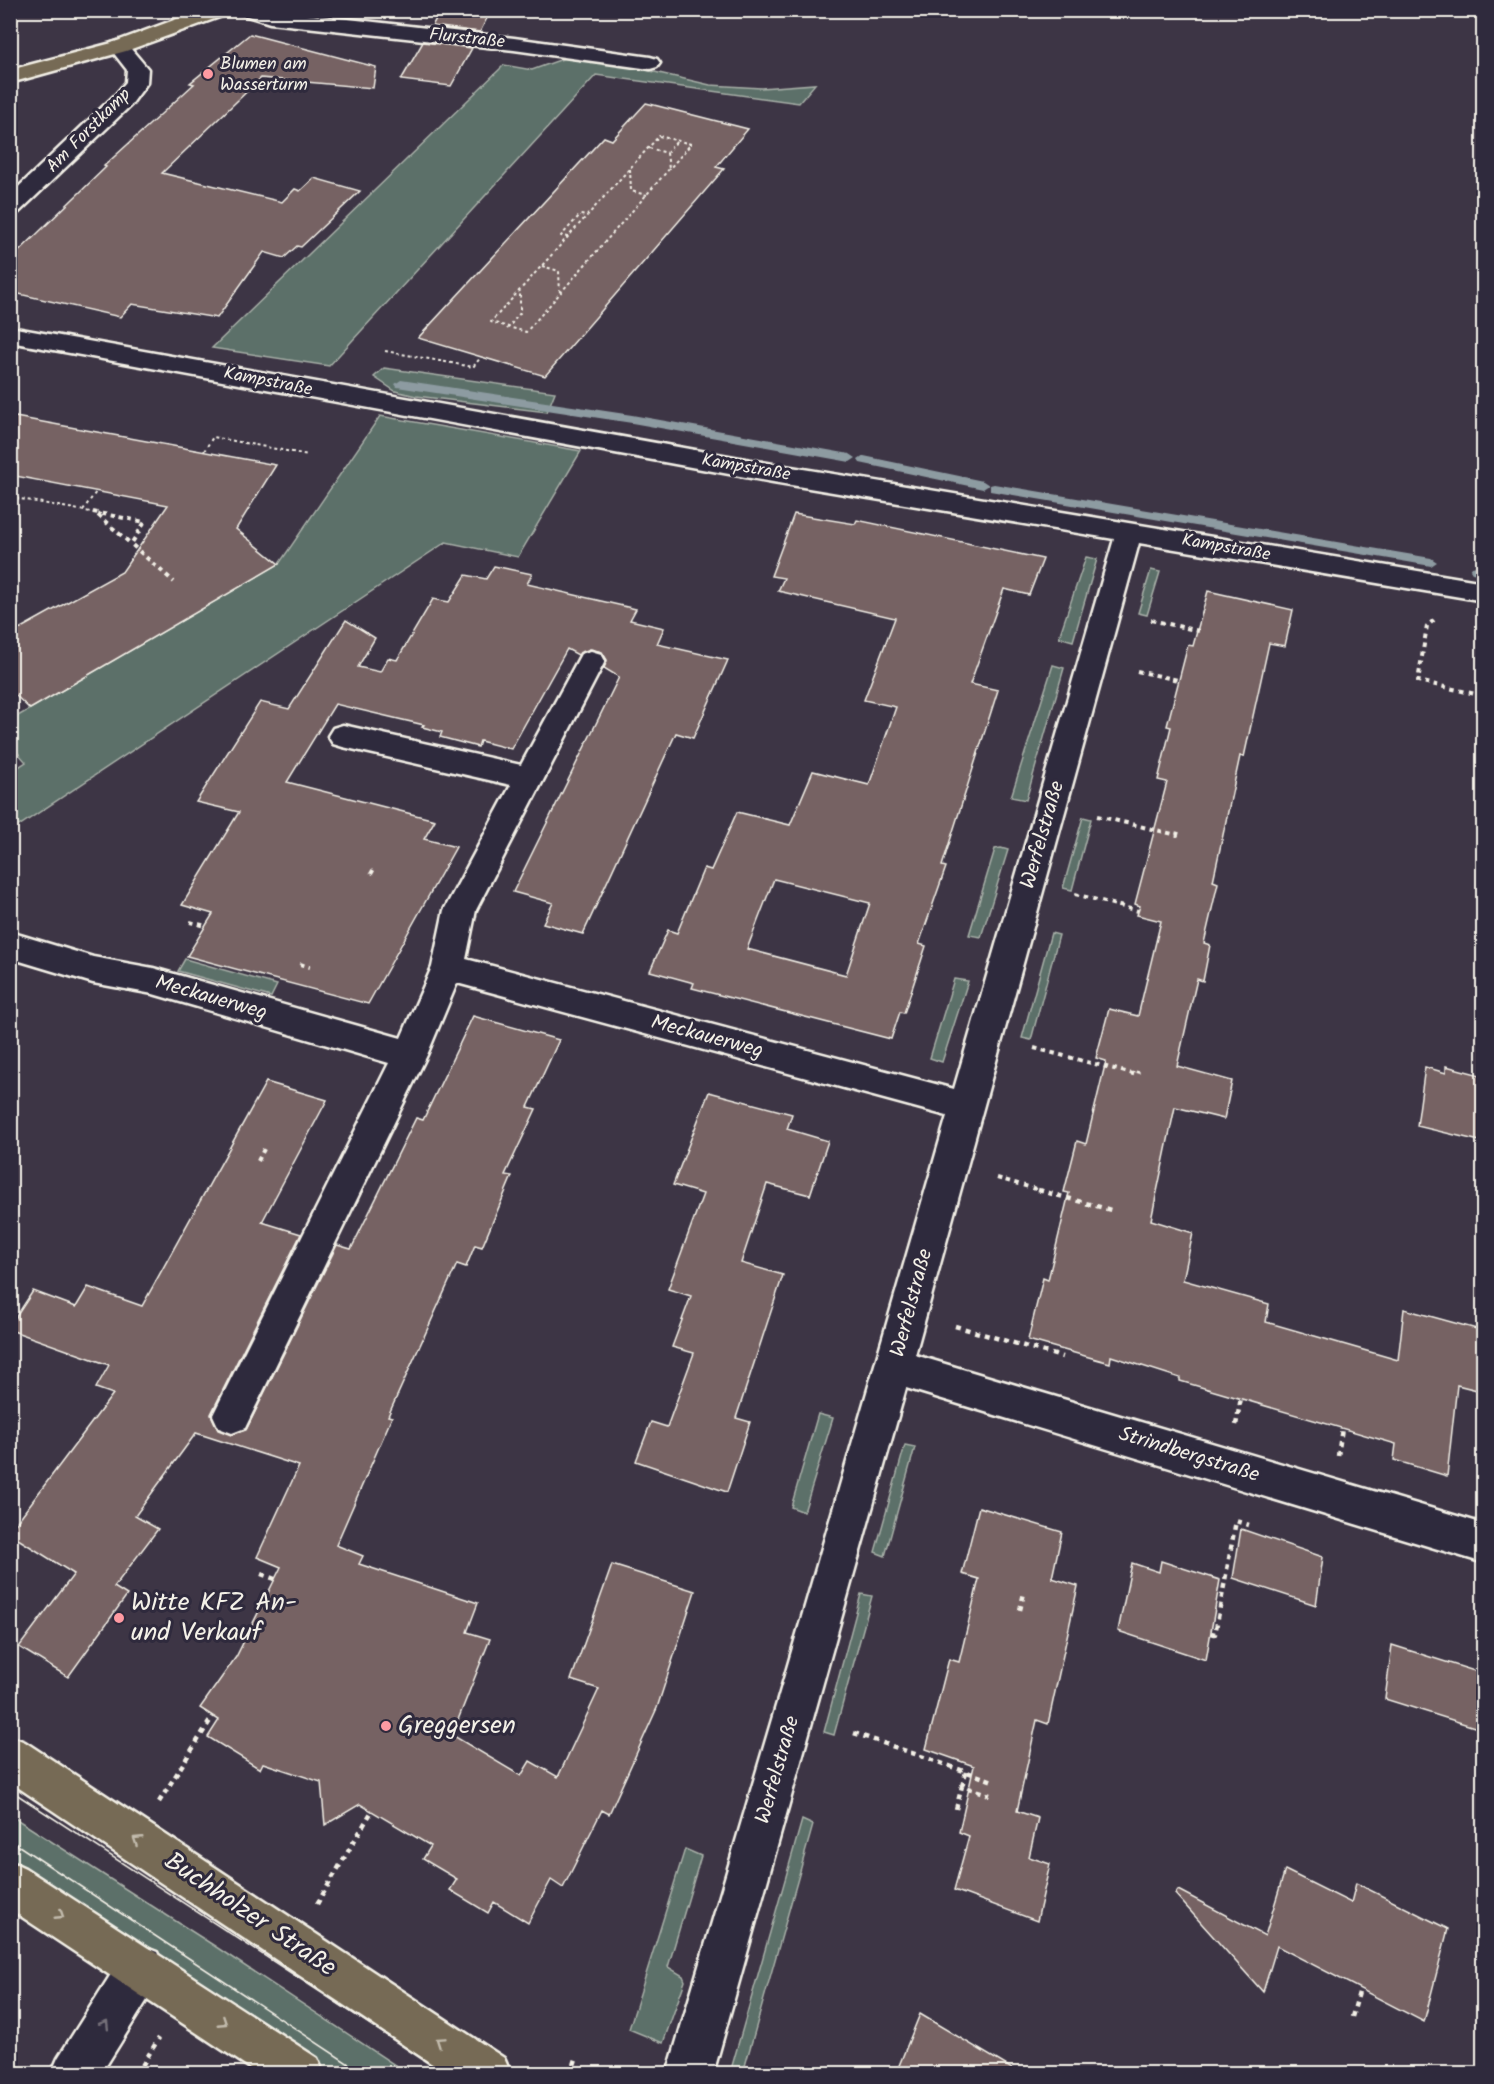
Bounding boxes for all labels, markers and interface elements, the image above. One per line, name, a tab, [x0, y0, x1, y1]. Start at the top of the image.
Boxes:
street label: Flurstraße	[428, 21, 506, 57]
place label: Blumen am Wasserturm	[220, 50, 308, 100]
marker: Blumen am Wasserturm	[201, 67, 215, 81]
street label: Am Forstkamp	[40, 81, 139, 180]
street label: Kampstraße	[221, 359, 315, 405]
street label: Kampstraße	[699, 446, 793, 490]
street label: Kampstraße	[1179, 526, 1273, 570]
street label: Werfelstraße	[1012, 777, 1074, 893]
street label: Meckauerweg	[151, 966, 271, 1030]
street label: Meckauerweg	[647, 1006, 767, 1068]
street label: Werfelstraße	[882, 1245, 942, 1361]
street label: Strindbergstraße	[1114, 1418, 1264, 1492]
place label: Witte KFZ An- und Verkauf	[131, 1582, 297, 1654]
marker: Witte KFZ An- und Verkauf	[112, 1611, 126, 1625]
place label: Greggersen	[398, 1705, 516, 1747]
street label: Werfelstraße	[747, 1712, 809, 1828]
marker: Greggersen	[379, 1719, 393, 1733]
one-way arrow	[133, 1836, 144, 1847]
street label: Buchholzer Straße	[155, 1842, 345, 1989]
one-way arrow	[53, 1908, 64, 1919]
one-way arrow	[216, 2015, 227, 2026]
one-way arrow	[98, 2020, 109, 2031]
one-way arrow	[435, 2037, 446, 2048]

